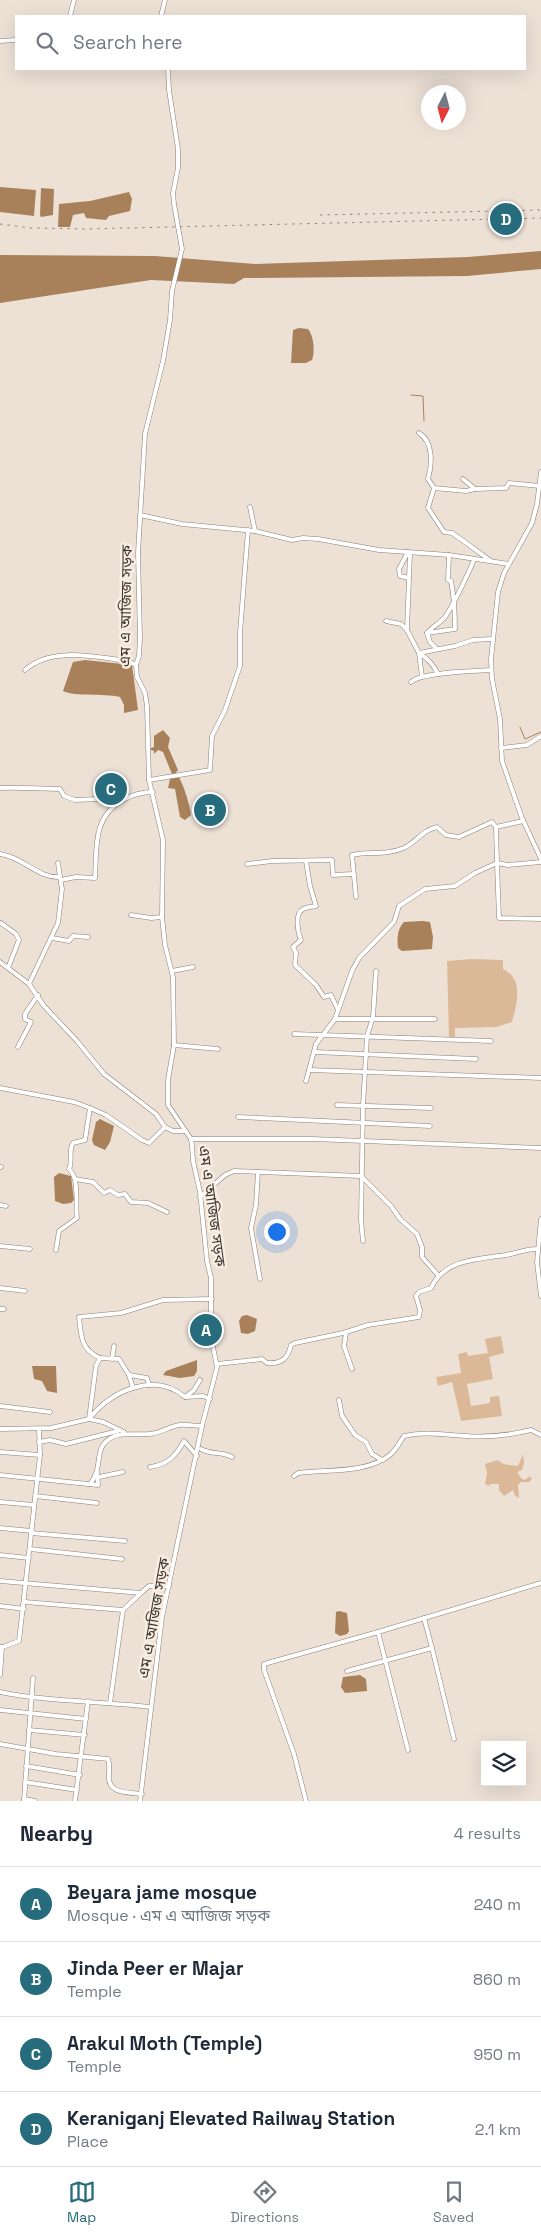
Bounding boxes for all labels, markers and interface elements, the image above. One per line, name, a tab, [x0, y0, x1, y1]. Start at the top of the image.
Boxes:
search box	[15, 15, 526, 70]
icon: search	[33, 29, 61, 57]
text: Search here	[73, 30, 183, 55]
north arrow	[421, 85, 466, 130]
pin: D	[490, 200, 522, 238]
street label: এম এ আজিজ সড়ক	[115, 544, 136, 667]
pin: C	[95, 770, 127, 808]
pin: B	[194, 791, 226, 829]
street label: এম এ আজিজ সড়ক	[195, 1144, 231, 1269]
your location	[264, 1219, 290, 1245]
pin: A	[190, 1311, 222, 1349]
street label: এম এ আজিজ সড়ক	[134, 1555, 174, 1680]
map controls	[481, 1741, 526, 1786]
button: layers	[481, 1741, 526, 1786]
text: Nearby	[20, 1820, 93, 1847]
text: 4 results	[454, 1823, 521, 1844]
text: Beyara jame mosque	[67, 1880, 257, 1905]
text: A	[31, 1894, 41, 1915]
text: 240 m	[474, 1894, 521, 1915]
text: Mosque · এম এ আজিজ সড়ক	[67, 1905, 270, 1926]
text: Jinda Peer er Majar	[67, 1956, 243, 1981]
text: B	[31, 1969, 41, 1990]
text: 860 m	[473, 1969, 521, 1990]
text: Temple	[67, 1981, 122, 2002]
text: Arakul Moth (Temple)	[67, 2031, 262, 2056]
text: C	[31, 2044, 41, 2065]
text: 950 m	[473, 2044, 521, 2065]
text: Temple	[67, 2056, 122, 2077]
text: Keraniganj Elevated Railway Station	[67, 2106, 395, 2131]
text: D	[31, 2119, 41, 2140]
text: 2.1 km	[475, 2119, 521, 2140]
text: Place	[67, 2131, 109, 2152]
tab: Map	[67, 2178, 96, 2226]
tab: Directions	[230, 2178, 299, 2226]
tab: Saved	[433, 2178, 474, 2226]

